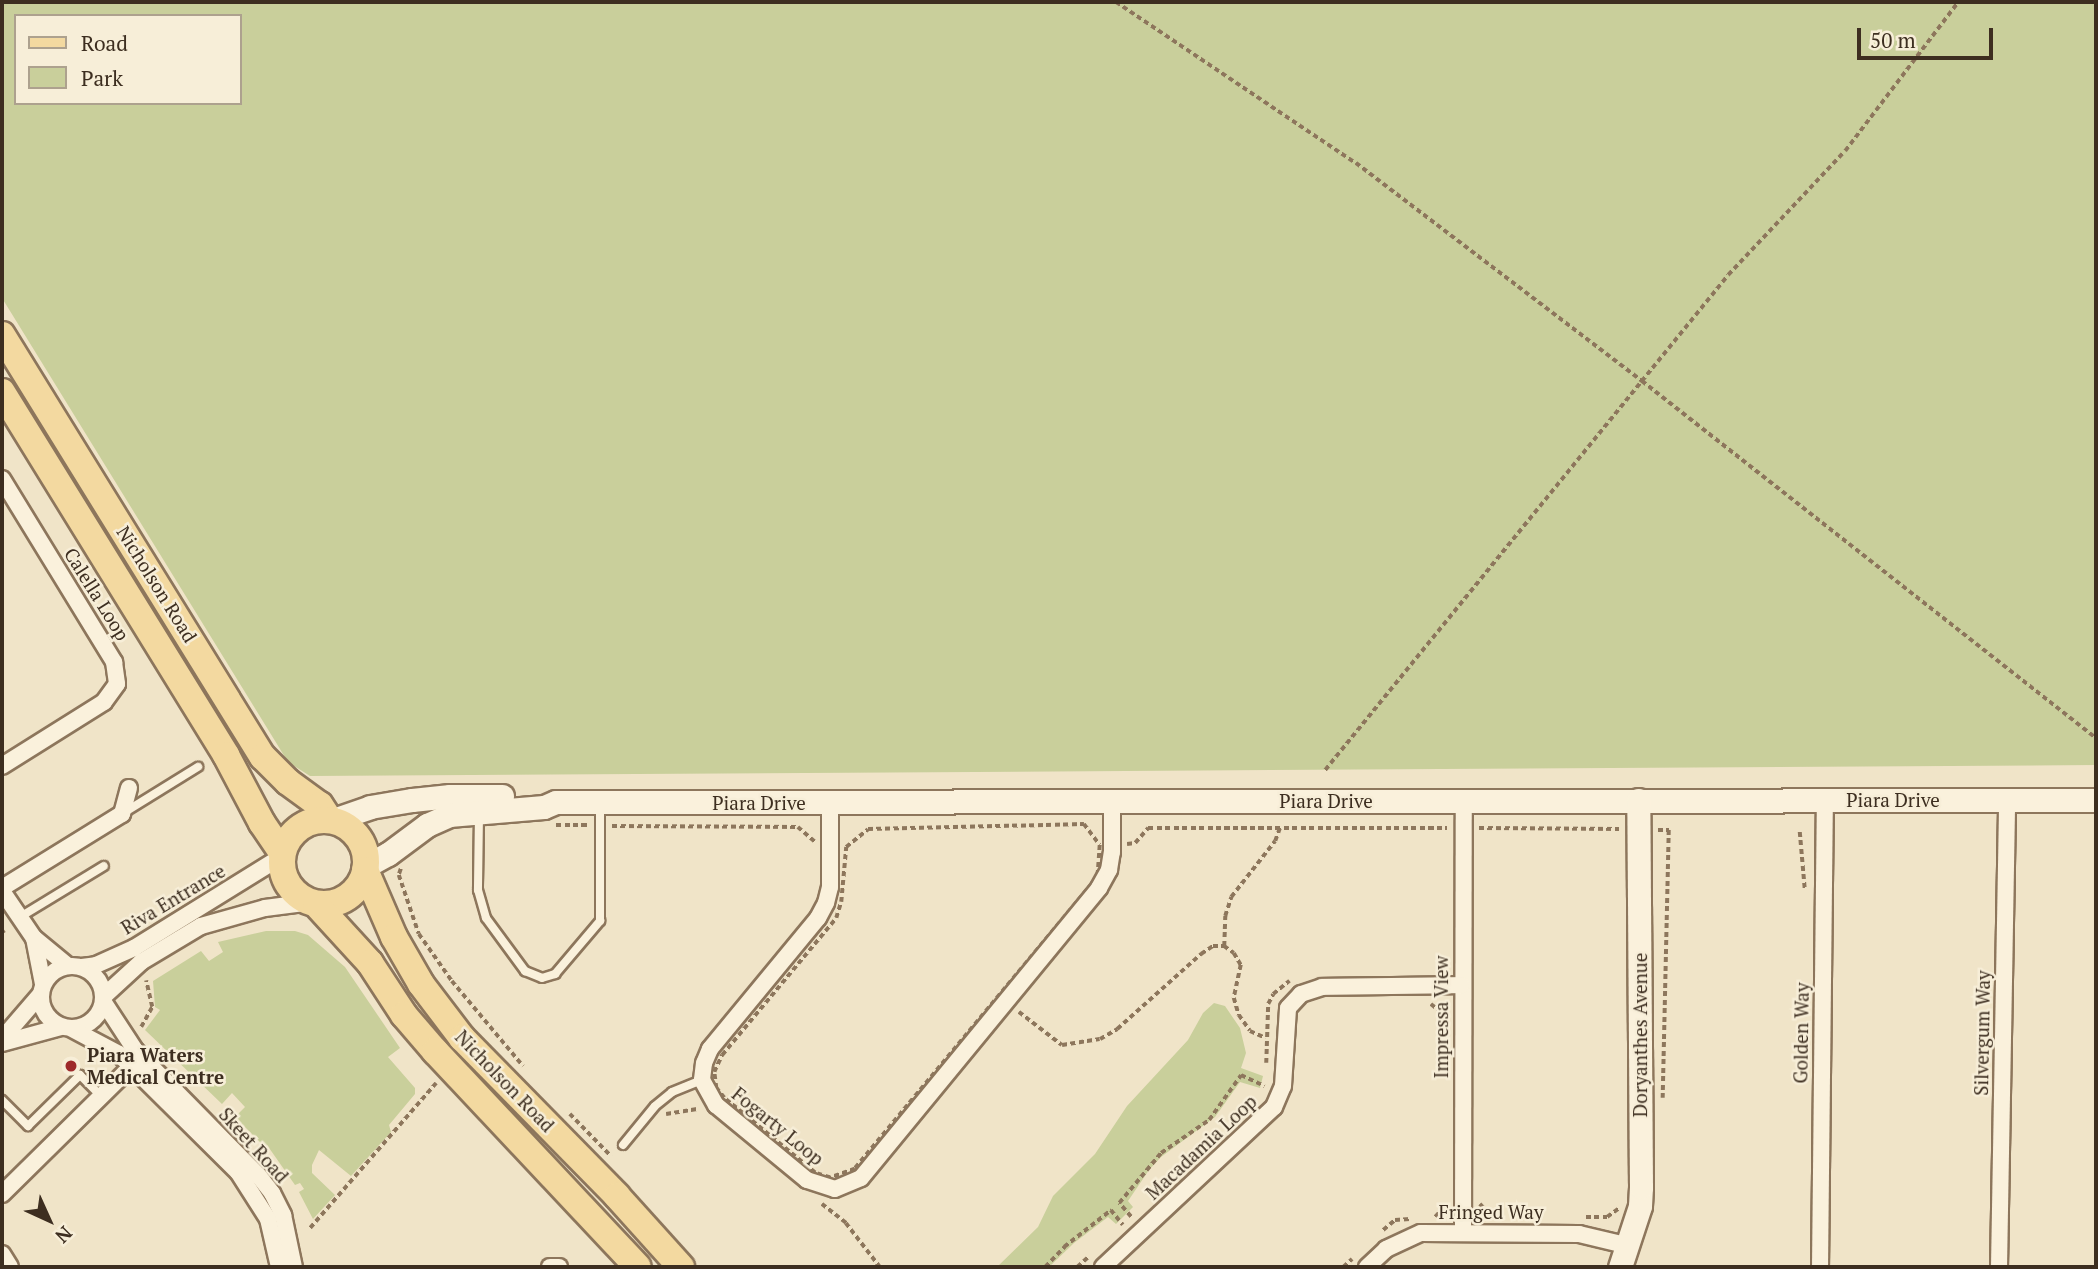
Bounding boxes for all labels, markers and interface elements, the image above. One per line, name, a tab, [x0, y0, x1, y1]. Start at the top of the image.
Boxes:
legend	[14, 14, 242, 105]
scale bar	[1860, 14, 1996, 58]
text: 50 m	[1870, 26, 1916, 54]
text: Road	[81, 29, 128, 57]
text: Park	[81, 64, 123, 92]
street label: Nicholson Road	[112, 522, 202, 646]
street label: Calella Loop	[60, 543, 134, 645]
street label: Piara Drive	[1846, 789, 1940, 811]
street label: Piara Drive	[1279, 790, 1373, 812]
street label: Piara Drive	[712, 792, 806, 814]
street label: Riva Entrance	[117, 859, 229, 939]
street label: Doryanthes Avenue	[1629, 953, 1651, 1117]
street label: Impressa View	[1430, 955, 1452, 1079]
street label: Silvergum Way	[1970, 970, 1994, 1096]
street label: Golden Way	[1789, 982, 1813, 1084]
street label: Nicholson Road	[451, 1025, 559, 1137]
place label: Piara Waters Medical Centre	[87, 1044, 224, 1088]
marker: Piara Waters Medical Centre	[61, 1056, 81, 1076]
street label: Fogarty Loop	[728, 1082, 828, 1170]
street label: Macadamia Loop	[1141, 1090, 1261, 1204]
street label: Skeet Road	[214, 1103, 294, 1187]
north arrow	[14, 1185, 84, 1255]
street label: Fringed Way	[1438, 1201, 1544, 1223]
text: N	[50, 1221, 78, 1249]

